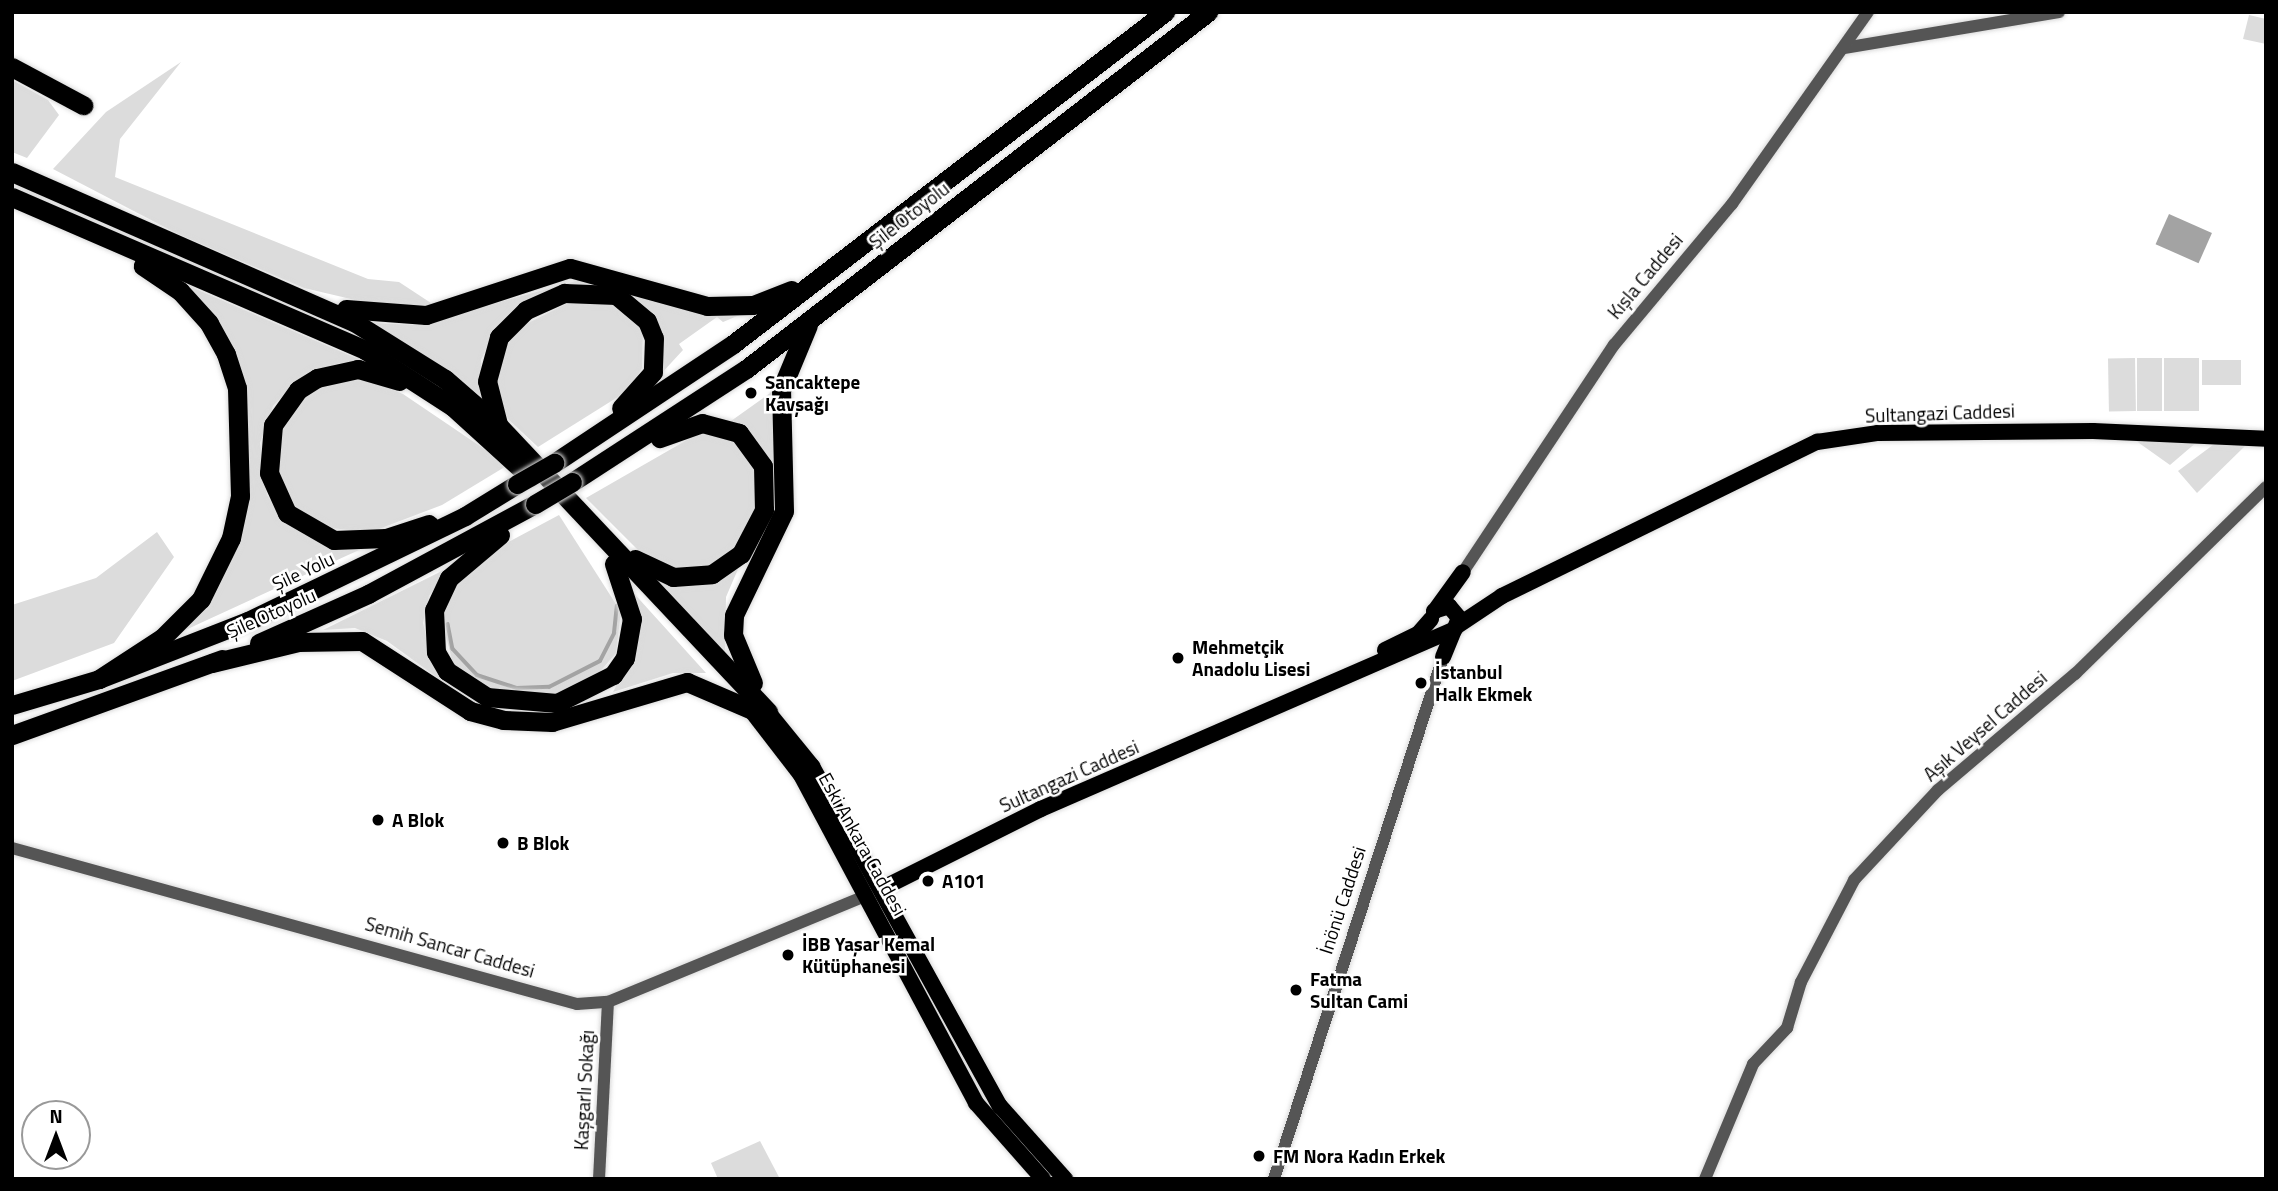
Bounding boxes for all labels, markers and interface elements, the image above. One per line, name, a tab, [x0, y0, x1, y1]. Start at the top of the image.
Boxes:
street label: Şile Otoyolu	[864, 177, 954, 253]
street label: Kışla Caddesi	[1603, 229, 1687, 323]
place label: Sancaktepe Kavşağı	[765, 371, 860, 415]
marker: Sancaktepe Kavşağı	[743, 385, 759, 401]
street label: Sultangazi Caddesi	[1865, 399, 2015, 427]
street label: Şile Yolu	[268, 547, 338, 595]
street label: Şile Otoyolu	[223, 583, 319, 643]
place label: Mehmetçik Anadolu Lisesi	[1192, 636, 1310, 680]
marker: Mehmetçik Anadolu Lisesi	[1170, 650, 1186, 666]
place label: İstanbul Halk Ekmek	[1435, 661, 1532, 705]
street label: Aşık Veysel Caddesi	[1919, 666, 2051, 786]
marker: İstanbul Halk Ekmek	[1413, 675, 1429, 691]
street label: Sultangazi Caddesi	[996, 735, 1142, 817]
street label: Eski Ankara Caddesi	[814, 769, 912, 919]
place label: A Blok	[392, 809, 444, 831]
marker: A Blok	[370, 812, 386, 828]
place label: B Blok	[517, 832, 569, 854]
marker: B Blok	[495, 835, 511, 851]
street label: İnönü Caddesi	[1314, 843, 1370, 957]
place label: A101	[942, 870, 985, 892]
marker: A101	[920, 873, 936, 889]
street label: Semih Sancar Caddesi	[363, 912, 537, 982]
place label: İBB Yaşar Kemal Kütüphanesi	[802, 933, 935, 977]
marker: İBB Yaşar Kemal Kütüphanesi	[780, 947, 796, 963]
place label: Fatma Sultan Cami	[1310, 968, 1408, 1012]
marker: Fatma Sultan Cami	[1288, 982, 1304, 998]
street label: Kaşgarlı Sokağı	[569, 1029, 599, 1151]
north arrow	[21, 1100, 91, 1170]
text: N	[49, 1101, 63, 1130]
place label: FM Nora Kadın Erkek	[1273, 1145, 1445, 1167]
marker: FM Nora Kadın Erkek	[1251, 1148, 1267, 1164]

